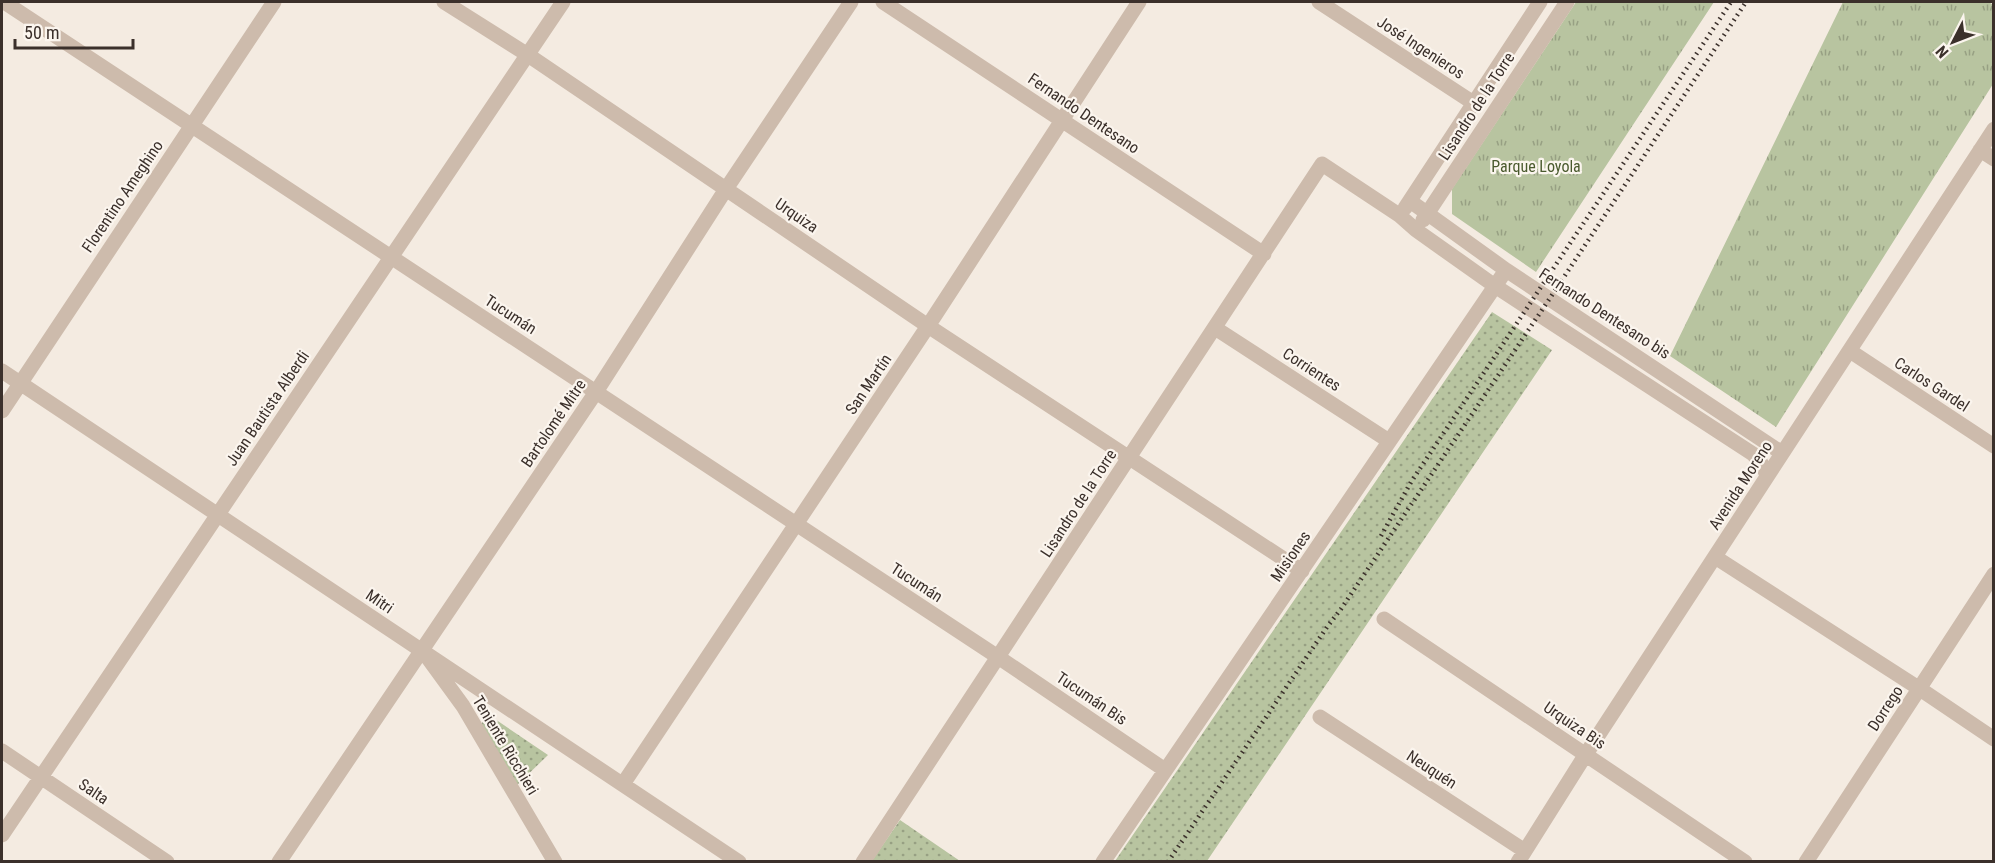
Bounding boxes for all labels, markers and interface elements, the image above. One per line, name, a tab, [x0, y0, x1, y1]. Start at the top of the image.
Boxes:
scale bar	[15, 12, 134, 50]
street label: José Ingenieros	[1373, 12, 1468, 83]
north arrow	[1923, 12, 1983, 72]
text: 50 m	[24, 22, 59, 43]
text: N	[1932, 42, 1953, 62]
street label: Lisandro de la Torre	[1434, 49, 1518, 164]
street label: Fernando Dentesano	[1024, 69, 1143, 158]
street label: Florentino Ameghino	[78, 137, 167, 256]
park label: Parque Loyola	[1491, 157, 1581, 176]
street label: Urquiza	[772, 194, 822, 237]
street label: Fernando Dentesano bis	[1536, 264, 1674, 363]
street label: Tucumán	[481, 291, 540, 338]
street label: Corrientes	[1279, 344, 1344, 395]
street label: Juan Bautista Alberdi	[222, 347, 313, 470]
street label: San Martín	[841, 351, 895, 418]
street label: Carlos Gardel	[1891, 353, 1973, 416]
street label: Bartolomé Mitre	[517, 376, 590, 471]
street label: Avenida Moreno	[1705, 437, 1776, 533]
street label: Lisandro de la Torre	[1036, 446, 1120, 561]
street label: Misiones	[1267, 527, 1314, 585]
street label: Tucumán	[887, 559, 946, 606]
street label: Mitri	[362, 585, 397, 617]
street label: Tucumán Bis	[1053, 668, 1131, 729]
street label: Dorrego	[1864, 682, 1907, 734]
street label: Teniente Ricchieri	[469, 692, 543, 798]
street label: Urquiza Bis	[1540, 698, 1610, 753]
street label: Neuquén	[1403, 746, 1460, 793]
street label: Salta	[75, 775, 112, 808]

